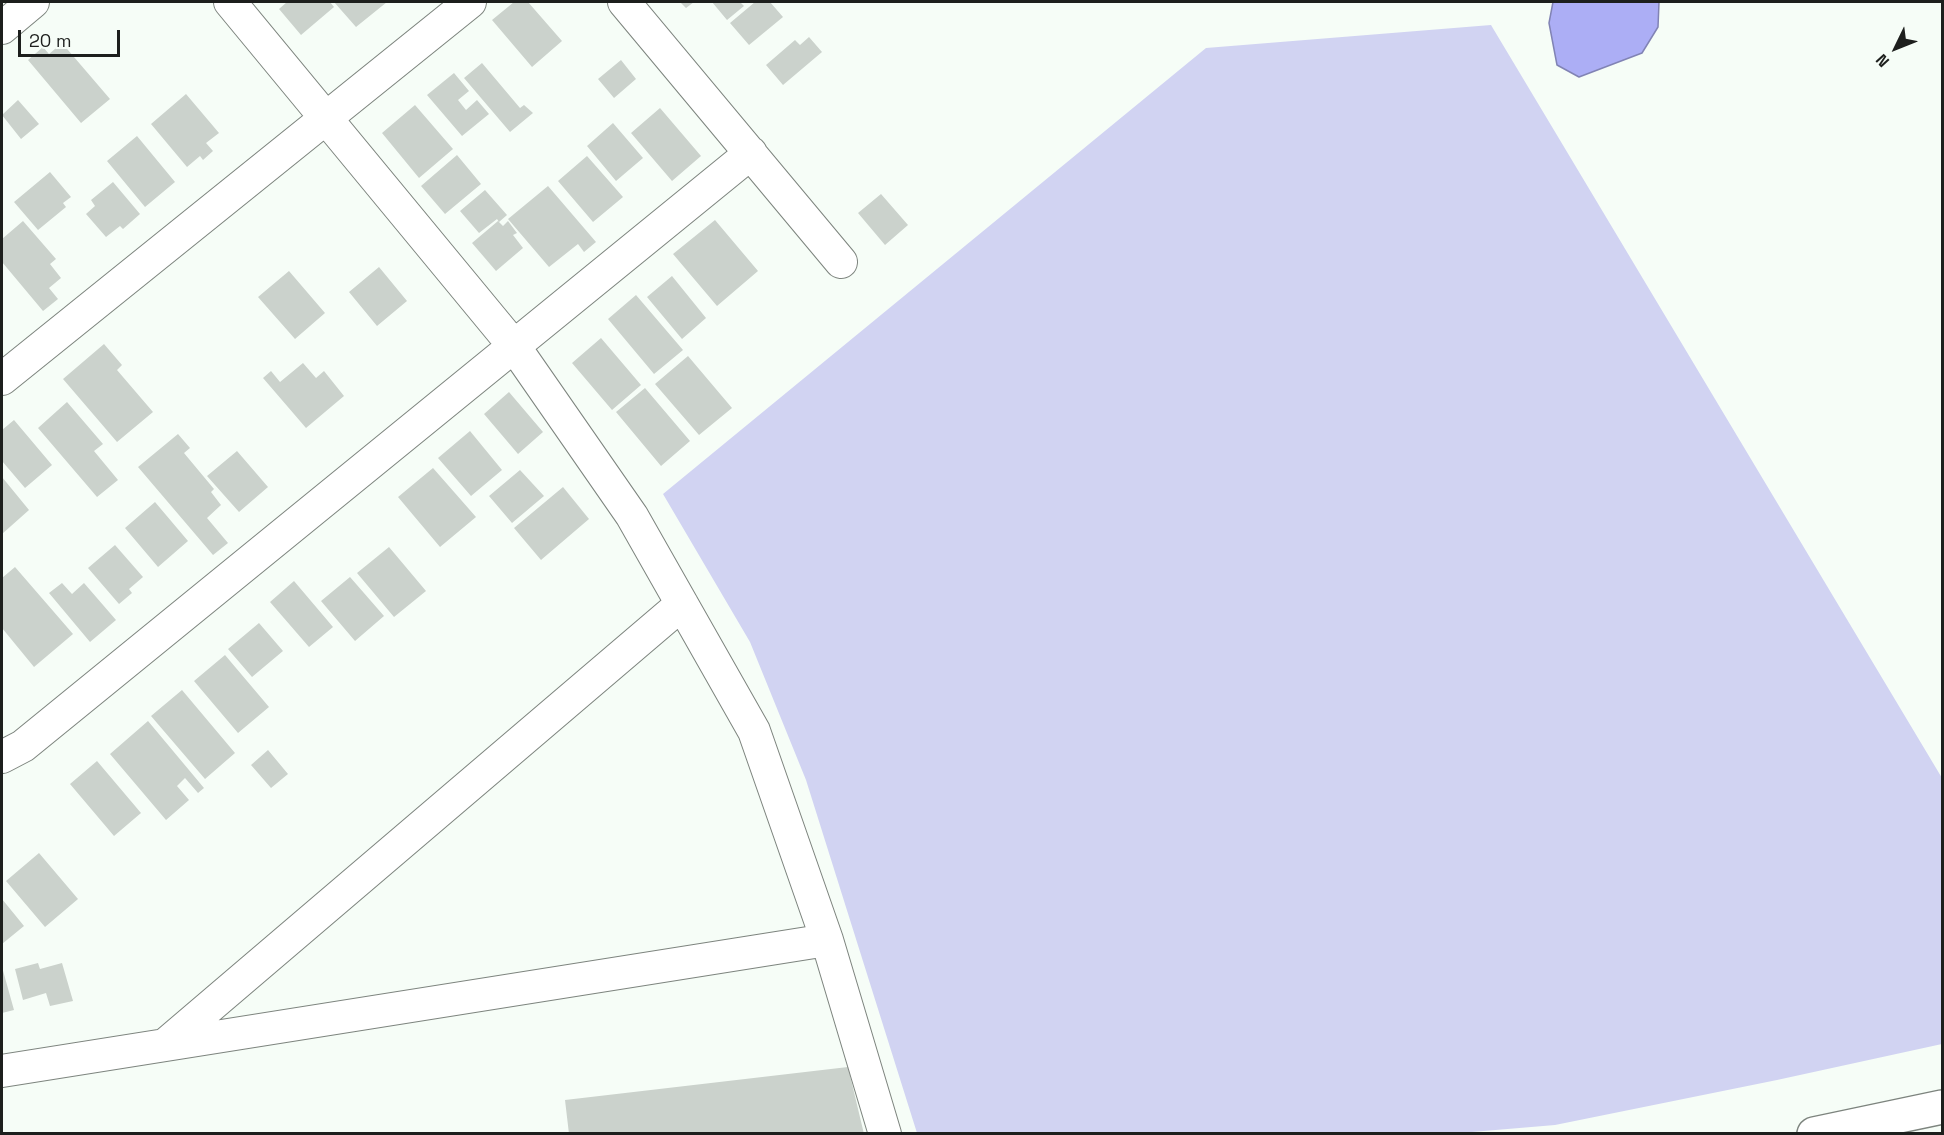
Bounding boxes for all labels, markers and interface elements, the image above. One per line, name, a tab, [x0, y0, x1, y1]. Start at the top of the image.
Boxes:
scale bar	[21, 18, 123, 56]
north arrow	[1866, 18, 1926, 78]
text: 20 m	[29, 29, 72, 52]
text: N	[1871, 50, 1894, 72]

